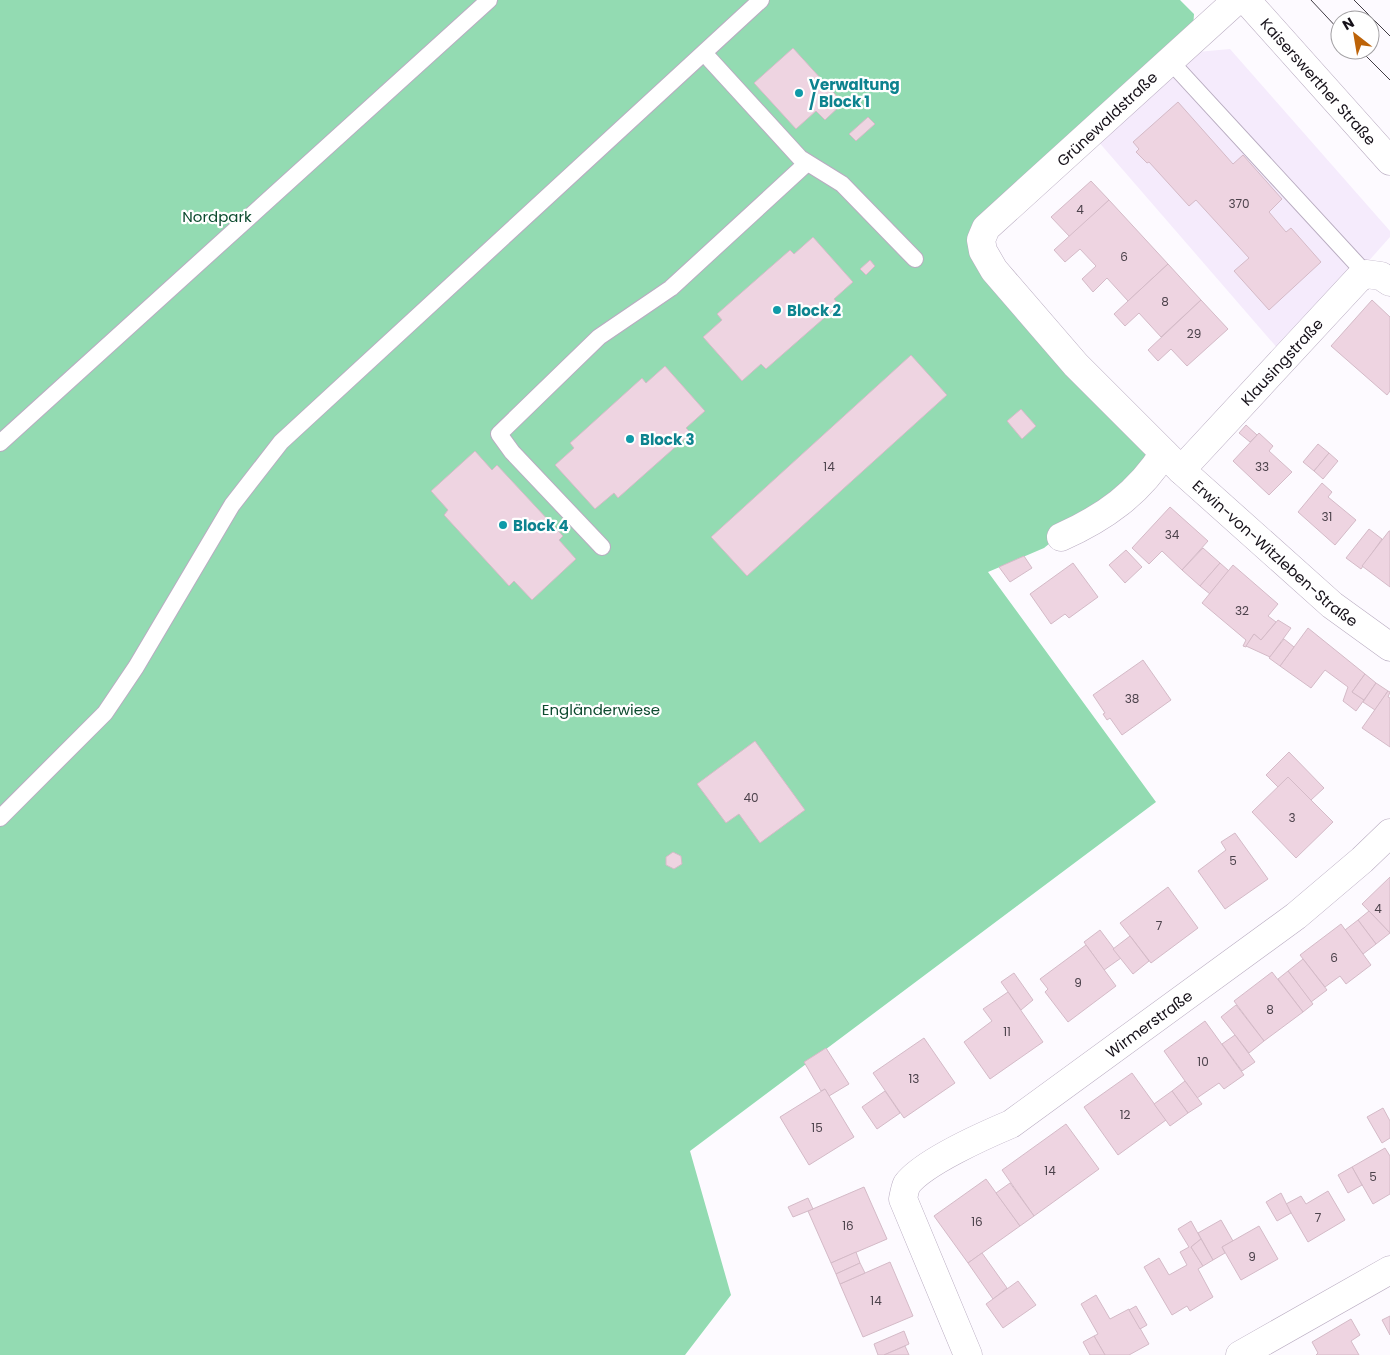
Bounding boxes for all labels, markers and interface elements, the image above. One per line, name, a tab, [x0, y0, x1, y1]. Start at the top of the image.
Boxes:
north arrow	[1330, 10, 1380, 60]
street label: Kaiserswerther Straße	[1256, 13, 1381, 149]
text: N	[1339, 13, 1358, 35]
street label: Grünewaldstraße	[1052, 67, 1162, 171]
place label: Verwaltung / Block 1	[809, 74, 900, 112]
marker: Verwaltung / Block 1	[793, 87, 805, 99]
house number: 370	[1228, 195, 1250, 212]
house number: 4	[1076, 201, 1084, 218]
park label: Nordpark	[182, 206, 252, 227]
house number: 6	[1120, 248, 1128, 265]
house number: 8	[1161, 293, 1169, 310]
place label: Block 2	[787, 300, 841, 321]
marker: Block 2	[771, 304, 783, 316]
street label: Klausingstraße	[1236, 313, 1327, 410]
house number: 29	[1187, 325, 1201, 342]
place label: Block 3	[640, 429, 694, 450]
marker: Block 3	[624, 433, 636, 445]
house number: 14	[823, 458, 835, 475]
house number: 33	[1255, 458, 1269, 475]
street label: Erwin-von-Witzleben-Straße	[1188, 475, 1363, 631]
house number: 31	[1322, 508, 1332, 525]
place label: Block 4	[513, 515, 569, 536]
marker: Block 4	[497, 519, 509, 531]
house number: 34	[1165, 526, 1180, 543]
house number: 32	[1235, 602, 1249, 619]
house number: 38	[1125, 690, 1139, 707]
park label: Engländerwiese	[542, 699, 660, 720]
house number: 40	[743, 789, 759, 806]
house number: 3	[1288, 809, 1296, 826]
house number: 5	[1229, 852, 1237, 869]
house number: 4	[1374, 900, 1382, 917]
house number: 7	[1156, 917, 1163, 934]
house number: 6	[1330, 949, 1338, 966]
house number: 9	[1074, 974, 1082, 991]
street label: Wirmerstraße	[1101, 985, 1197, 1062]
house number: 8	[1266, 1001, 1274, 1018]
house number: 11	[1003, 1023, 1011, 1040]
house number: 10	[1197, 1053, 1209, 1070]
house number: 13	[909, 1070, 919, 1087]
house number: 12	[1120, 1106, 1130, 1123]
house number: 15	[811, 1119, 823, 1136]
house number: 14	[1044, 1162, 1056, 1179]
house number: 5	[1369, 1168, 1377, 1185]
house number: 7	[1315, 1209, 1322, 1226]
house number: 16	[971, 1213, 983, 1230]
house number: 16	[842, 1217, 854, 1234]
house number: 9	[1248, 1248, 1256, 1265]
house number: 14	[870, 1292, 882, 1309]

